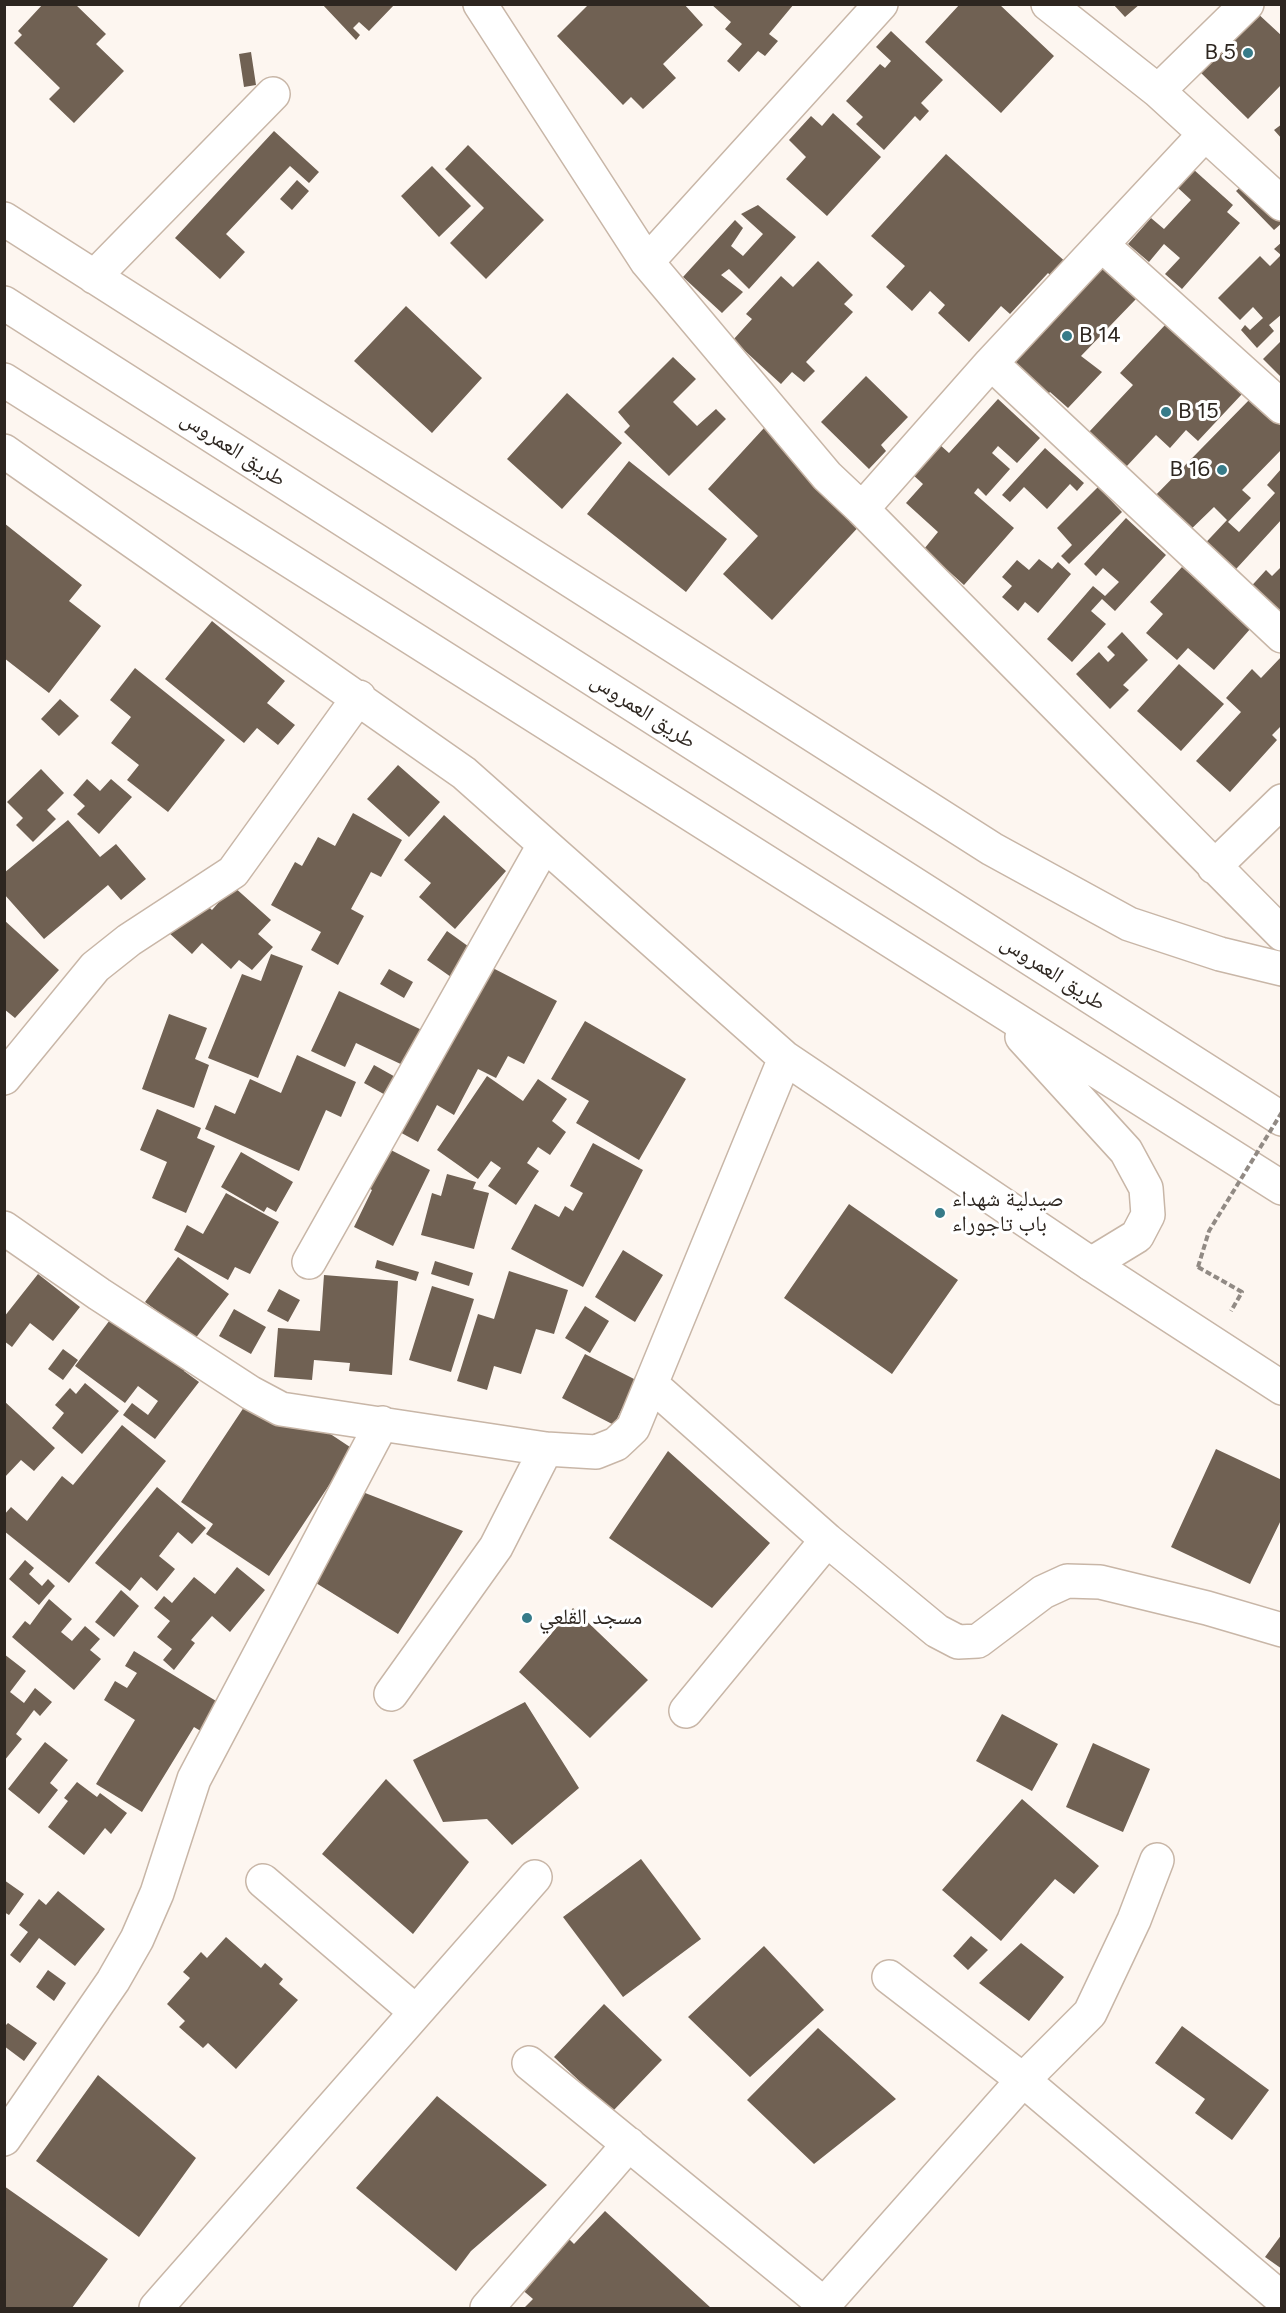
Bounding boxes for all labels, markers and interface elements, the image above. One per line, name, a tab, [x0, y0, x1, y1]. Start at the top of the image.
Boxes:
place label: B 5	[1204, 40, 1236, 66]
marker: B 5	[1241, 46, 1255, 60]
place label: B 14	[1079, 323, 1121, 349]
marker: B 14	[1060, 329, 1074, 343]
place label: B 15	[1178, 399, 1219, 425]
street label: طريق العمروس	[175, 405, 291, 493]
marker: B 15	[1159, 405, 1173, 419]
place label: B 16	[1170, 457, 1210, 483]
marker: B 16	[1215, 463, 1229, 477]
street label: طريق العمروس	[585, 667, 701, 755]
street label: طريق العمروس	[995, 929, 1111, 1017]
place label: صيدلية شهداء باب تاجوراء	[952, 1187, 1064, 1238]
marker: صيدلية شهداء باب تاجوراء	[933, 1206, 947, 1220]
place label: مسجد القلعي	[539, 1605, 642, 1631]
marker: مسجد القلعي	[520, 1611, 534, 1625]

